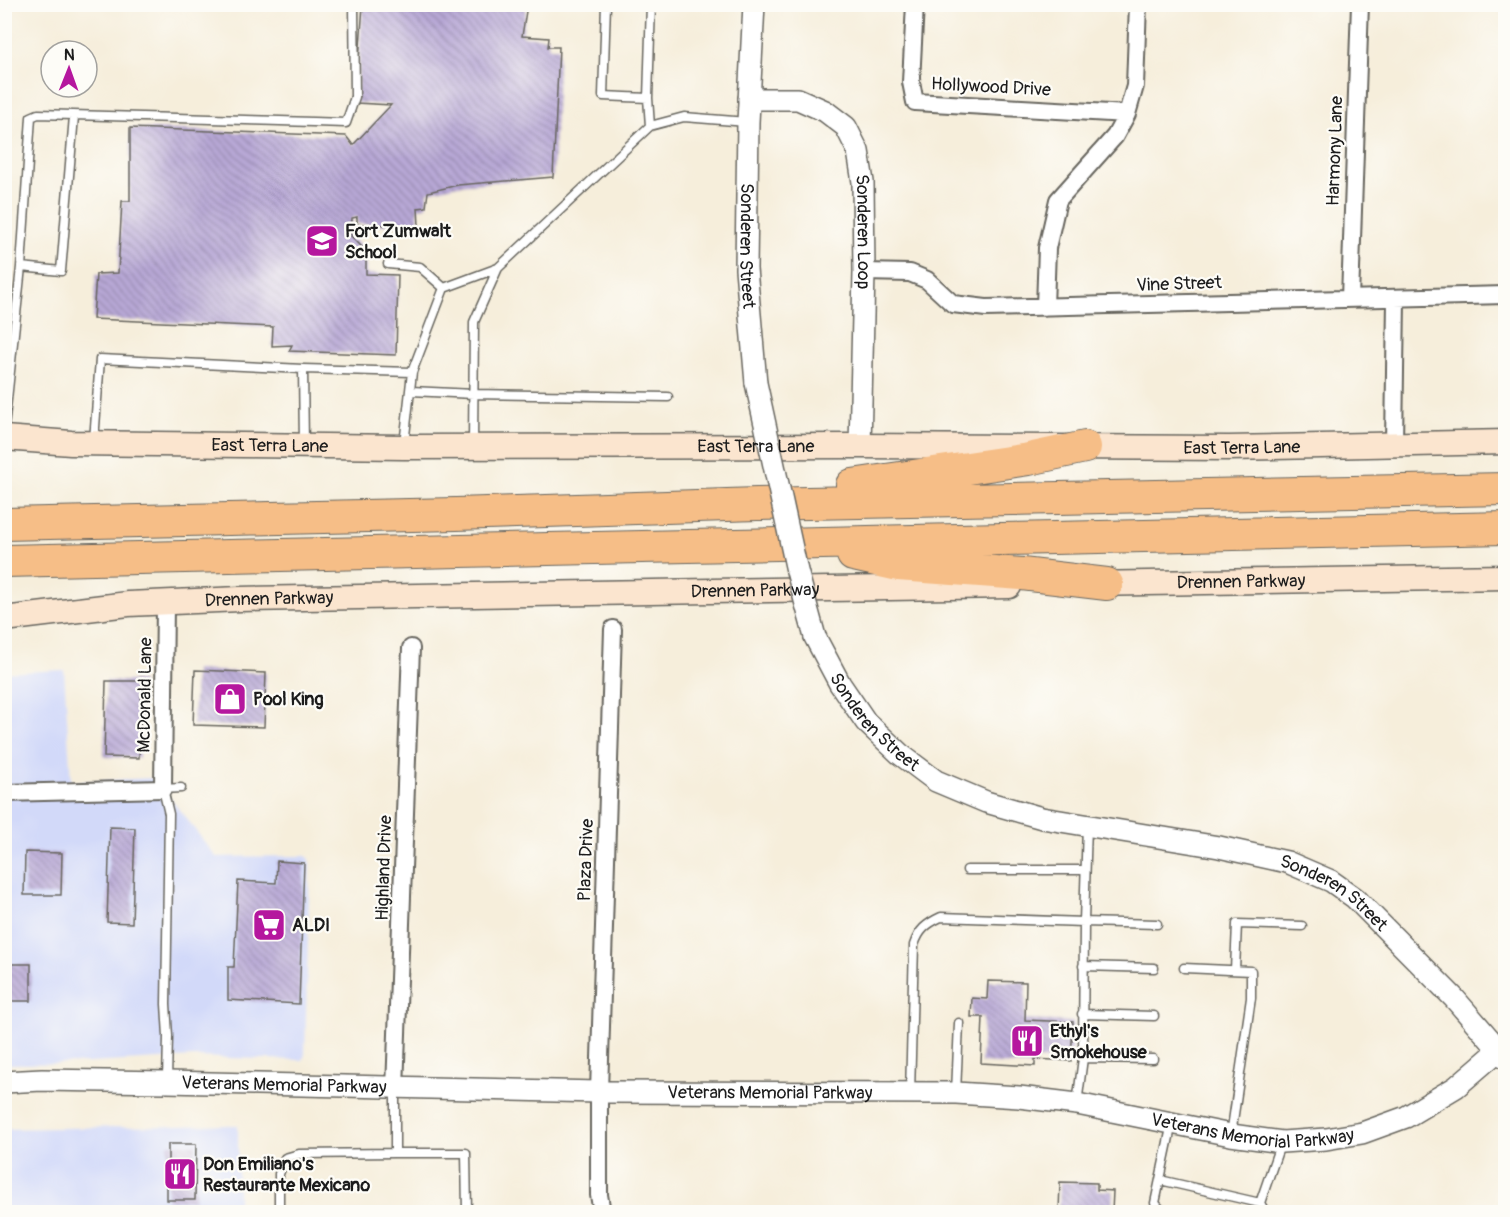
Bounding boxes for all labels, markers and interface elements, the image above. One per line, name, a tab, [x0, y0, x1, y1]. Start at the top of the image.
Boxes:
north arrow	[39, 39, 99, 99]
text: N	[64, 45, 75, 65]
street label: Hollywood Drive	[930, 72, 1052, 102]
street label: Harmony Lane	[1322, 95, 1348, 206]
street label: Sonderen Loop	[850, 173, 876, 290]
street label: Sonderen Street	[734, 183, 761, 310]
place label: Fort Zumwalt School	[345, 220, 452, 264]
school or university icon: Fort Zumwalt School	[304, 223, 340, 259]
street label: Vine Street	[1136, 271, 1223, 297]
street label: East Terra Lane	[211, 433, 329, 458]
street label: East Terra Lane	[697, 435, 814, 458]
street label: East Terra Lane	[1183, 435, 1301, 460]
street label: Drennen Parkway	[1176, 569, 1306, 594]
street label: Drennen Parkway	[690, 578, 820, 603]
street label: Drennen Parkway	[204, 586, 334, 612]
street label: McDonald Lane	[132, 637, 158, 753]
street label: Sonderen Street	[825, 669, 925, 777]
shop icon: Pool King	[212, 681, 248, 717]
place label: Pool King	[253, 688, 324, 711]
street label: Highland Drive	[371, 815, 397, 921]
street label: Plaza Drive	[573, 818, 599, 902]
street label: Sonderen Street	[1278, 849, 1393, 936]
supermarket icon: ALDI	[251, 907, 287, 943]
place label: ALDI	[292, 914, 330, 937]
place label: Ethyl's Smokehouse	[1050, 1020, 1148, 1064]
restaurant icon: Ethyl's Smokehouse	[1009, 1023, 1045, 1059]
street label: Veterans Memorial Parkway	[181, 1071, 387, 1099]
street label: Veterans Memorial Parkway	[667, 1081, 873, 1104]
street label: Veterans Memorial Parkway	[1149, 1108, 1356, 1154]
place label: Don Emiliano's Restaurante Mexicano	[203, 1153, 371, 1197]
restaurant icon: Don Emiliano's Restaurante Mexicano	[162, 1156, 198, 1192]

